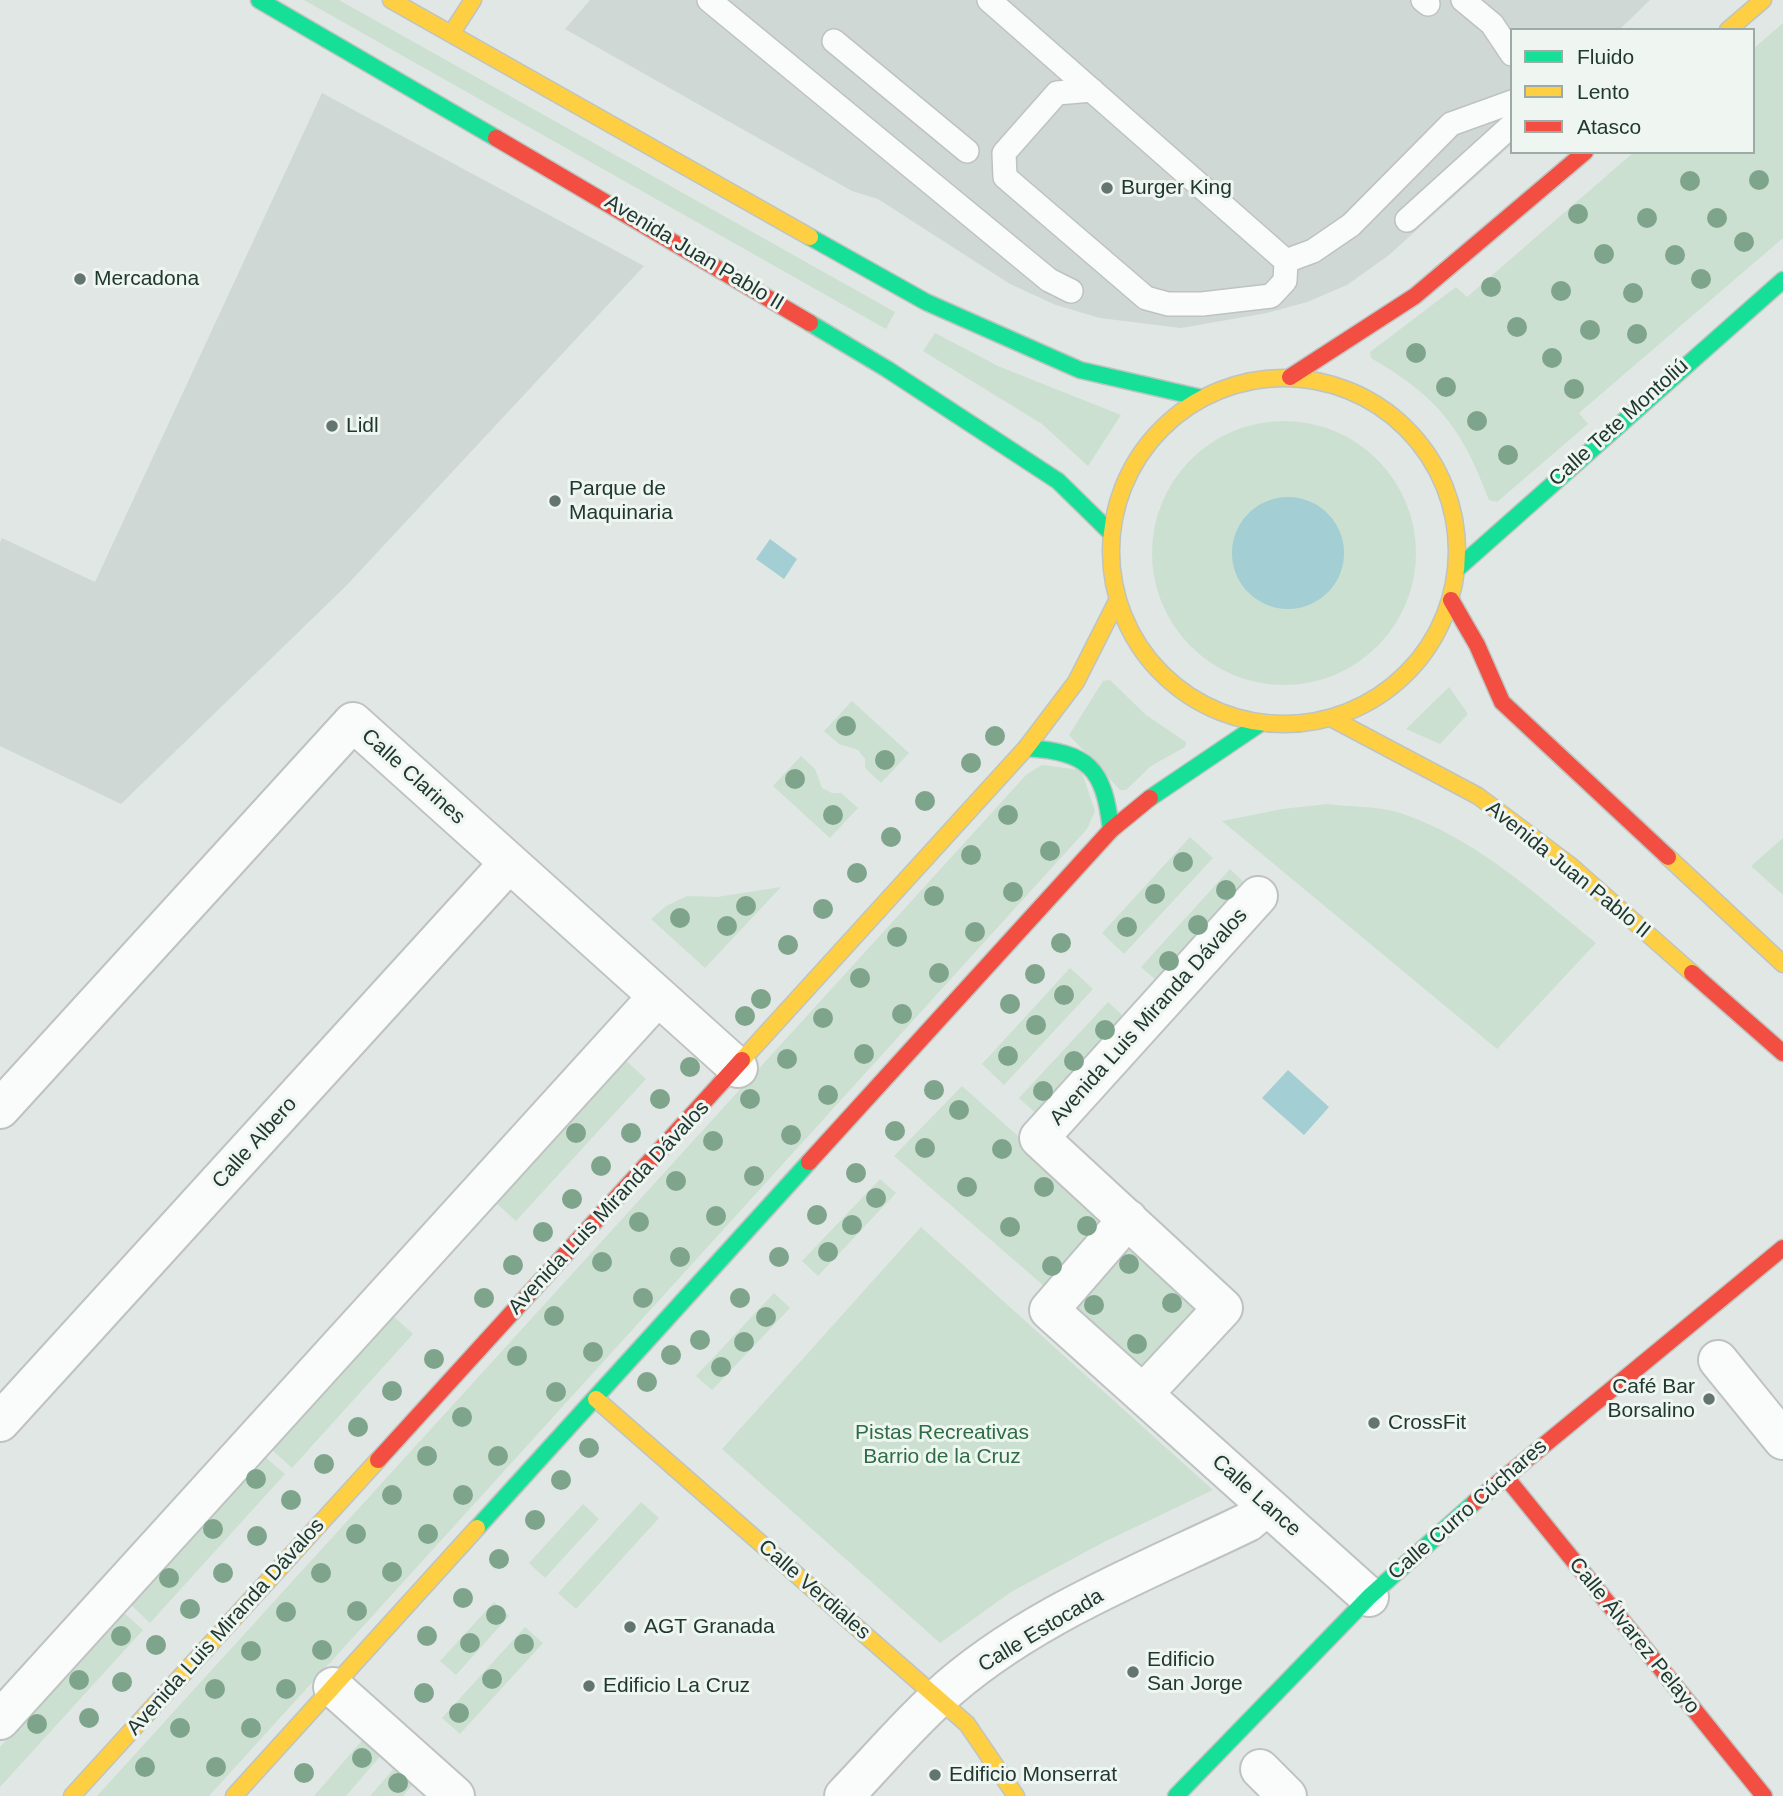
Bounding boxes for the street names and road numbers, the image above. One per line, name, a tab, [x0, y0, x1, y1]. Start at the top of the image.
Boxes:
street label: Avenida Juan Pablo II	[600, 190, 788, 316]
street label: Calle Tete Montoliú	[1544, 354, 1694, 492]
street label: Calle Clarines	[356, 724, 470, 830]
street label: Avenida Juan Pablo II	[1481, 796, 1655, 944]
street label: Avenida Luis Miranda Dávalos	[1045, 903, 1253, 1131]
street label: Calle Albero	[207, 1092, 303, 1194]
street label: Avenida Luis Miranda Dávalos	[503, 1096, 715, 1320]
street label: Calle Curro Cúchares	[1384, 1434, 1552, 1586]
street label: Calle Lance	[1206, 1450, 1306, 1542]
street label: Avenida Luis Miranda Dávalos	[122, 1513, 330, 1741]
street label: Calle Verdiales	[753, 1535, 875, 1645]
street label: Calle Álvarez Pelayo	[1563, 1553, 1705, 1719]
street label: Calle Estocada	[974, 1584, 1108, 1678]

